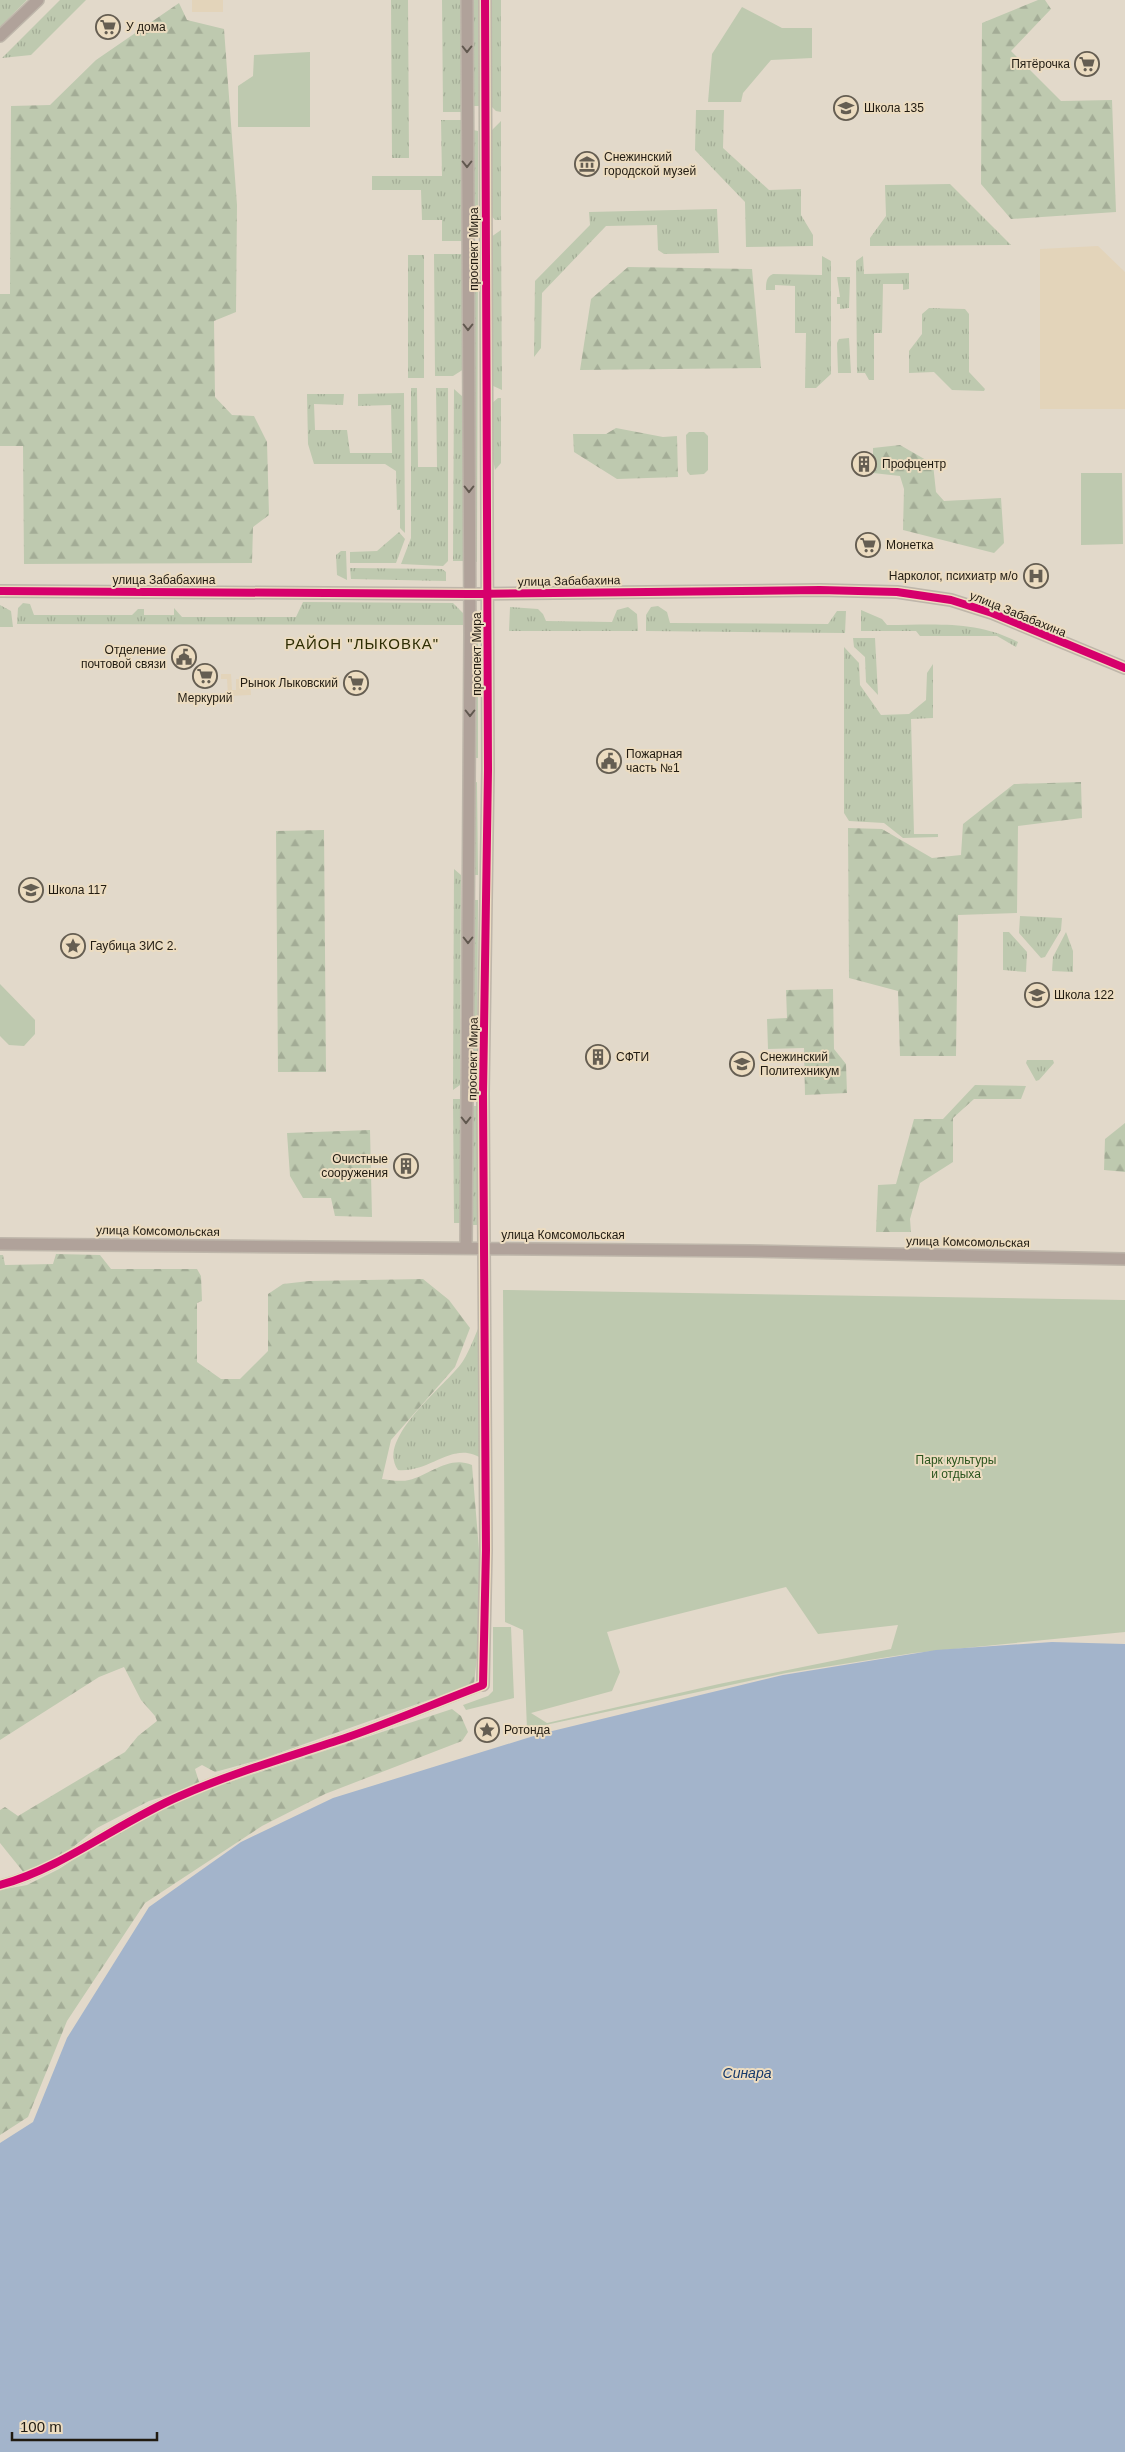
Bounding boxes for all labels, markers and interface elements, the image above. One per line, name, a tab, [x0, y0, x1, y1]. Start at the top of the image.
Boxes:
supermarket icon: У дома	[95, 14, 121, 40]
place label: У дома	[126, 20, 166, 34]
one-way arrow	[462, 45, 472, 53]
supermarket icon: Пятёрочка	[1074, 51, 1100, 77]
place label: Пятёрочка	[1011, 57, 1070, 71]
school or university icon: Школа 135	[833, 95, 859, 121]
place label: Школа 135	[864, 101, 924, 115]
place label: Снежинский городской музей	[604, 150, 696, 178]
museum icon: Снежинский городской музей	[574, 151, 600, 177]
one-way arrow	[462, 161, 472, 169]
street label: проспект Мира	[467, 207, 481, 291]
one-way arrow	[463, 324, 473, 331]
building icon: Профцентр	[851, 451, 877, 477]
place label: Профцентр	[882, 457, 946, 471]
one-way arrow	[464, 486, 474, 494]
supermarket icon: Монетка	[855, 532, 881, 558]
place label: Монетка	[886, 538, 934, 552]
hospital icon: Нарколог, психиатр м/о	[1023, 563, 1049, 589]
place label: Нарколог, психиатр м/о	[889, 569, 1018, 583]
street label: улица Забабахина	[113, 573, 216, 587]
street label: улица Забабахина	[517, 573, 621, 589]
street label: улица Забабахина	[968, 588, 1069, 640]
street label: проспект Мира	[470, 612, 484, 696]
district label: РАЙОН "ЛЫКОВКА"	[285, 635, 439, 652]
place label: Отделение почтовой связи	[81, 643, 166, 671]
public building icon: Отделение почтовой связи	[171, 644, 197, 670]
supermarket icon: Меркурий	[192, 663, 218, 689]
supermarket icon: Рынок Лыковский	[343, 670, 369, 696]
place label: Рынок Лыковский	[240, 676, 338, 690]
place label: Меркурий	[178, 691, 232, 705]
one-way arrow	[465, 710, 475, 717]
place label: Пожарная часть №1	[626, 747, 682, 775]
public building icon: Пожарная часть №1	[596, 748, 622, 774]
school or university icon: Школа 117	[18, 877, 44, 903]
place label: Школа 117	[48, 883, 107, 897]
place icon: Гаубица ЗИС 2.	[60, 933, 86, 959]
one-way arrow	[463, 936, 473, 944]
place label: Гаубица ЗИС 2.	[90, 939, 177, 953]
school or university icon: Школа 122	[1024, 982, 1050, 1008]
place label: Школа 122	[1054, 988, 1114, 1002]
street label: проспект Мира	[465, 1017, 481, 1101]
building icon: СФТИ	[585, 1044, 611, 1070]
place label: СФТИ	[616, 1050, 649, 1064]
place label: Снежинский Политехникум	[760, 1050, 839, 1078]
school or university icon: Снежинский Политехникум	[729, 1051, 755, 1077]
one-way arrow	[461, 1116, 472, 1124]
place label: Очистные сооружения	[321, 1152, 388, 1180]
building icon: Очистные сооружения	[393, 1153, 419, 1179]
street label: улица Комсомольская	[96, 1223, 220, 1239]
street label: улица Комсомольская	[501, 1228, 625, 1242]
street label: улица Комсомольская	[906, 1234, 1030, 1250]
park label: Парк культуры и отдыха	[916, 1453, 996, 1481]
place icon: Ротонда	[474, 1717, 500, 1743]
place label: Ротонда	[504, 1723, 551, 1737]
water label: Синара	[723, 2065, 772, 2081]
scale bar	[12, 2410, 158, 2442]
text: 100 m	[20, 2418, 62, 2435]

